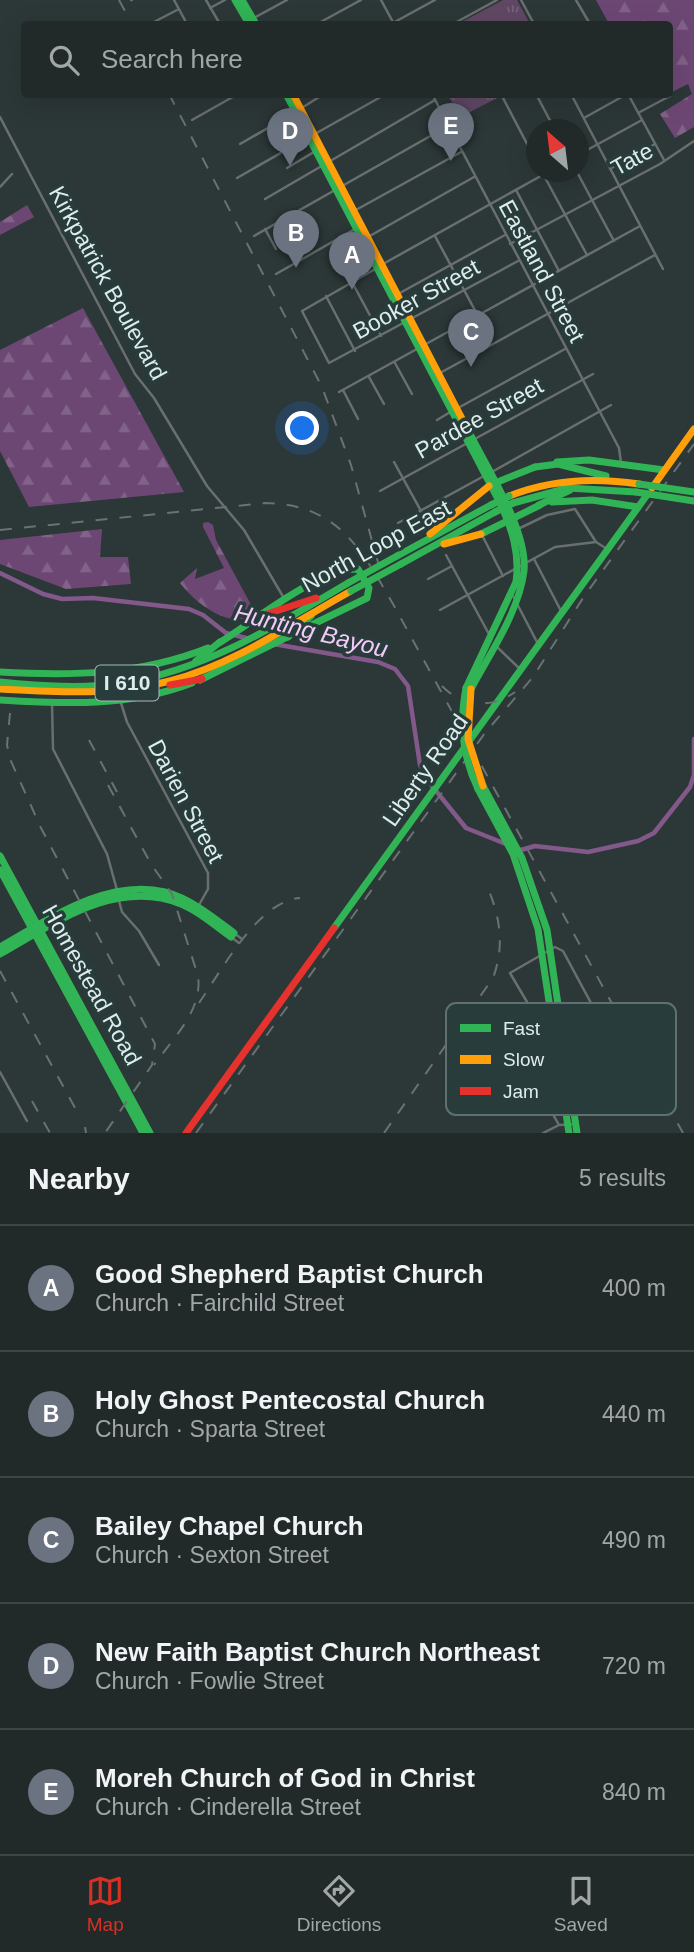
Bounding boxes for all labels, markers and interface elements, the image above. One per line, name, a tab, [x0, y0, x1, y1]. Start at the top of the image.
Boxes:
search box	[21, 21, 673, 98]
icon: search	[45, 41, 83, 79]
text: Search here	[101, 44, 243, 74]
pin: E	[428, 103, 474, 161]
pin: D	[267, 108, 313, 166]
north arrow	[526, 119, 589, 182]
street label: Tate	[607, 137, 657, 181]
street label: Kirkpatrick Boulevard	[44, 182, 172, 384]
street label: Eastland Street	[494, 195, 591, 347]
pin: B	[273, 210, 319, 268]
pin: A	[329, 232, 375, 290]
street label: Booker Street	[348, 253, 484, 344]
pin: C	[448, 309, 494, 367]
street label: Pardee Street	[411, 372, 548, 464]
your location	[285, 411, 319, 445]
street label: North Loop East	[297, 494, 456, 598]
water label: Hunting Bayou	[231, 598, 391, 663]
road number: I 610	[96, 666, 158, 700]
street label: Liberty Road	[377, 709, 473, 831]
street label: Darien Street	[143, 735, 230, 867]
street label: Homestead Road	[37, 900, 147, 1070]
legend	[446, 1003, 676, 1115]
text: Fast	[503, 1018, 541, 1039]
text: Slow	[503, 1049, 544, 1070]
text: Jam	[503, 1081, 539, 1102]
text: Nearby	[28, 1162, 130, 1195]
text: 5 results	[579, 1165, 666, 1191]
text: Good Shepherd Baptist Church	[95, 1259, 484, 1289]
text: A	[43, 1275, 59, 1301]
text: 400 m	[602, 1275, 666, 1301]
text: Church · Fairchild Street	[95, 1290, 344, 1316]
text: Holy Ghost Pentecostal Church	[95, 1385, 485, 1415]
text: B	[43, 1401, 59, 1427]
text: 440 m	[602, 1401, 666, 1427]
text: Church · Sparta Street	[95, 1416, 325, 1442]
text: Bailey Chapel Church	[95, 1511, 364, 1541]
text: C	[43, 1527, 59, 1553]
text: 490 m	[602, 1527, 666, 1553]
text: Church · Sexton Street	[95, 1542, 329, 1568]
text: New Faith Baptist Church Northeast	[95, 1637, 540, 1667]
text: D	[43, 1653, 59, 1679]
text: 720 m	[602, 1653, 666, 1679]
text: Church · Fowlie Street	[95, 1668, 324, 1694]
text: Moreh Church of God in Christ	[95, 1763, 475, 1793]
text: E	[43, 1779, 59, 1805]
text: 840 m	[602, 1779, 666, 1805]
text: Church · Cinderella Street	[95, 1794, 361, 1820]
tab: Map	[86, 1872, 124, 1936]
tab: Directions	[297, 1872, 381, 1936]
tab: Saved	[554, 1872, 608, 1936]

